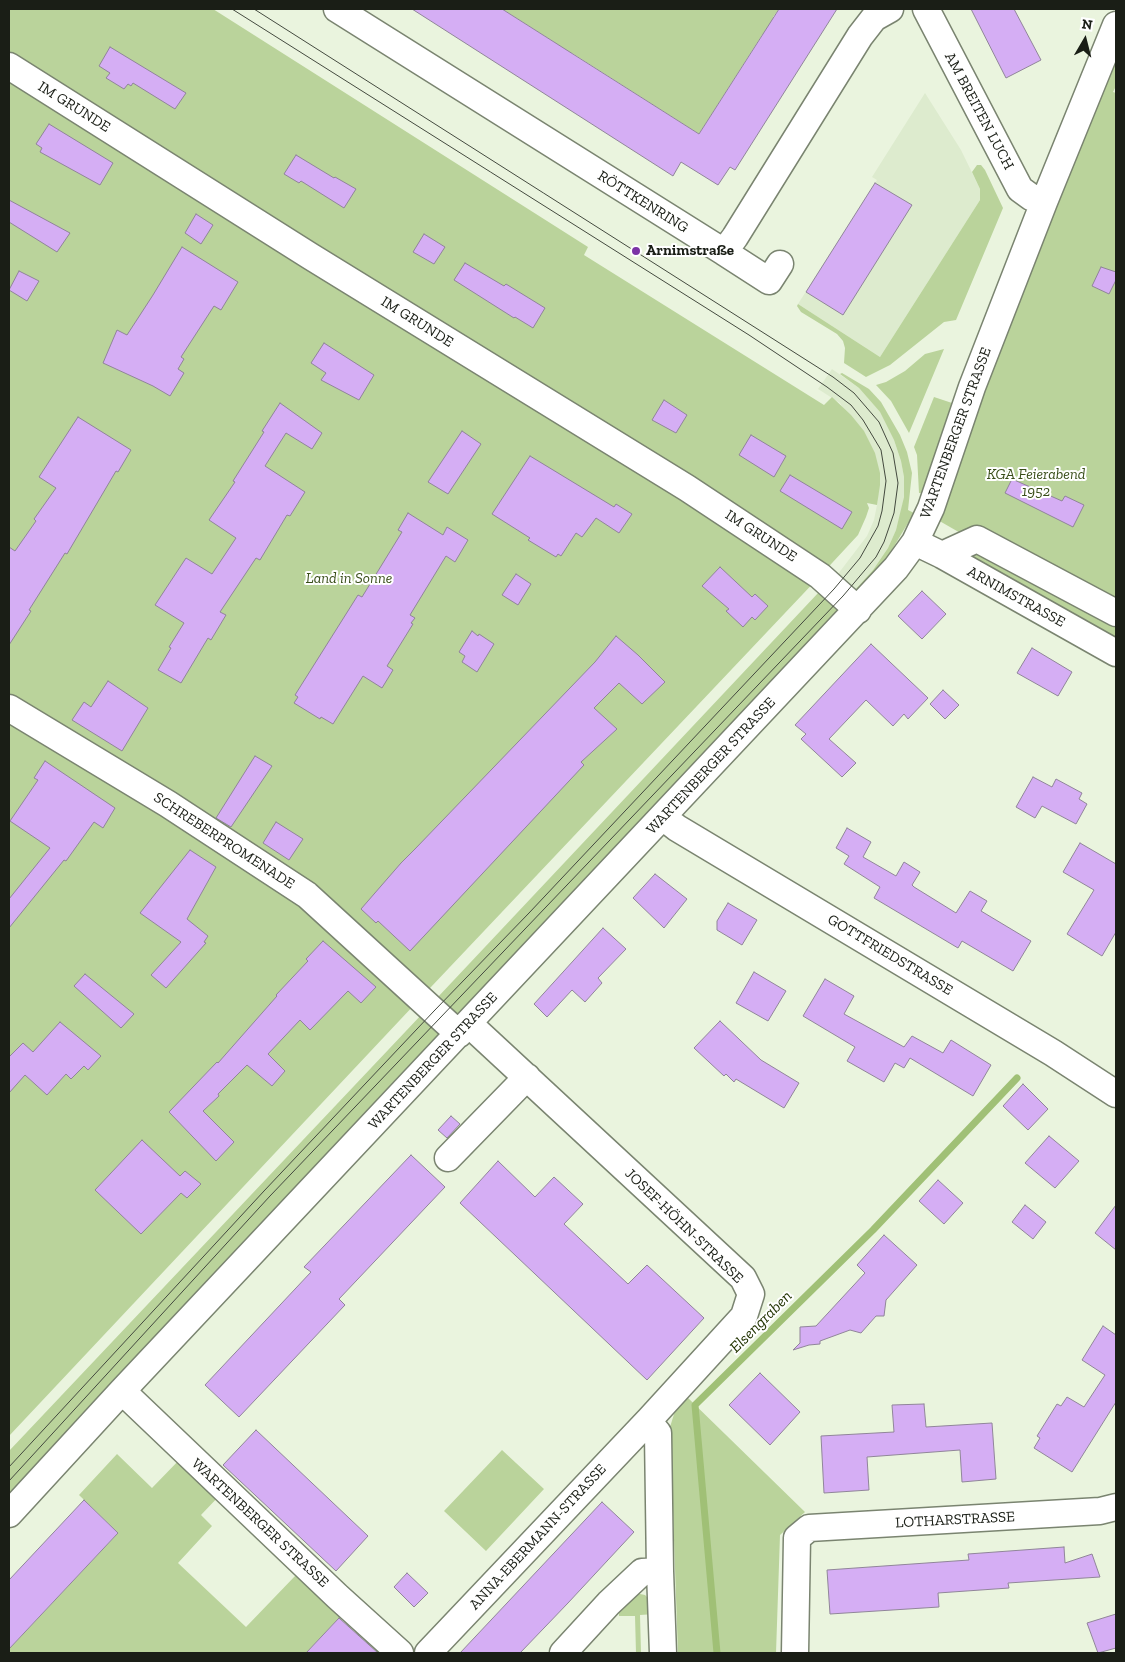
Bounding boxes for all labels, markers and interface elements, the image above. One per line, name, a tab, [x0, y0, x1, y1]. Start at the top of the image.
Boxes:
north arrow	[1060, 15, 1110, 65]
text: N	[1081, 15, 1094, 34]
street label: AM BREITEN LUCH	[940, 49, 1018, 173]
street label: IM GRUNDE	[34, 78, 114, 136]
street label: RÖTTKENRING	[594, 167, 692, 237]
place label: Arnimstraße	[646, 242, 734, 260]
marker: Arnimstraße	[630, 245, 642, 257]
street label: IM GRUNDE	[377, 293, 457, 351]
street label: WARTENBERGER STRASSE	[917, 345, 995, 521]
park label: KGA Feierabend 1952	[987, 466, 1085, 501]
street label: IM GRUNDE	[722, 506, 800, 566]
street label: ARNIMSTRASSE	[964, 563, 1068, 631]
park label: Land in Sonne	[306, 570, 392, 588]
street label: WARTENBERGER STRASSE	[643, 694, 779, 838]
street label: SCHREBERPROMENADE	[150, 789, 298, 893]
street label: GOTTFRIEDSTRASSE	[824, 911, 956, 999]
street label: WARTENBERGER STRASSE	[365, 989, 501, 1133]
street label: JOSEF-HÖHN-STRASSE	[621, 1165, 747, 1287]
water label: Elsengraben	[726, 1287, 796, 1357]
street label: WARTENBERGER STRASSE	[188, 1455, 332, 1591]
street label: ANNA-EBERMANN-STRASSE	[466, 1460, 610, 1614]
street label: LOTHARSTRASSE	[895, 1508, 1015, 1532]

